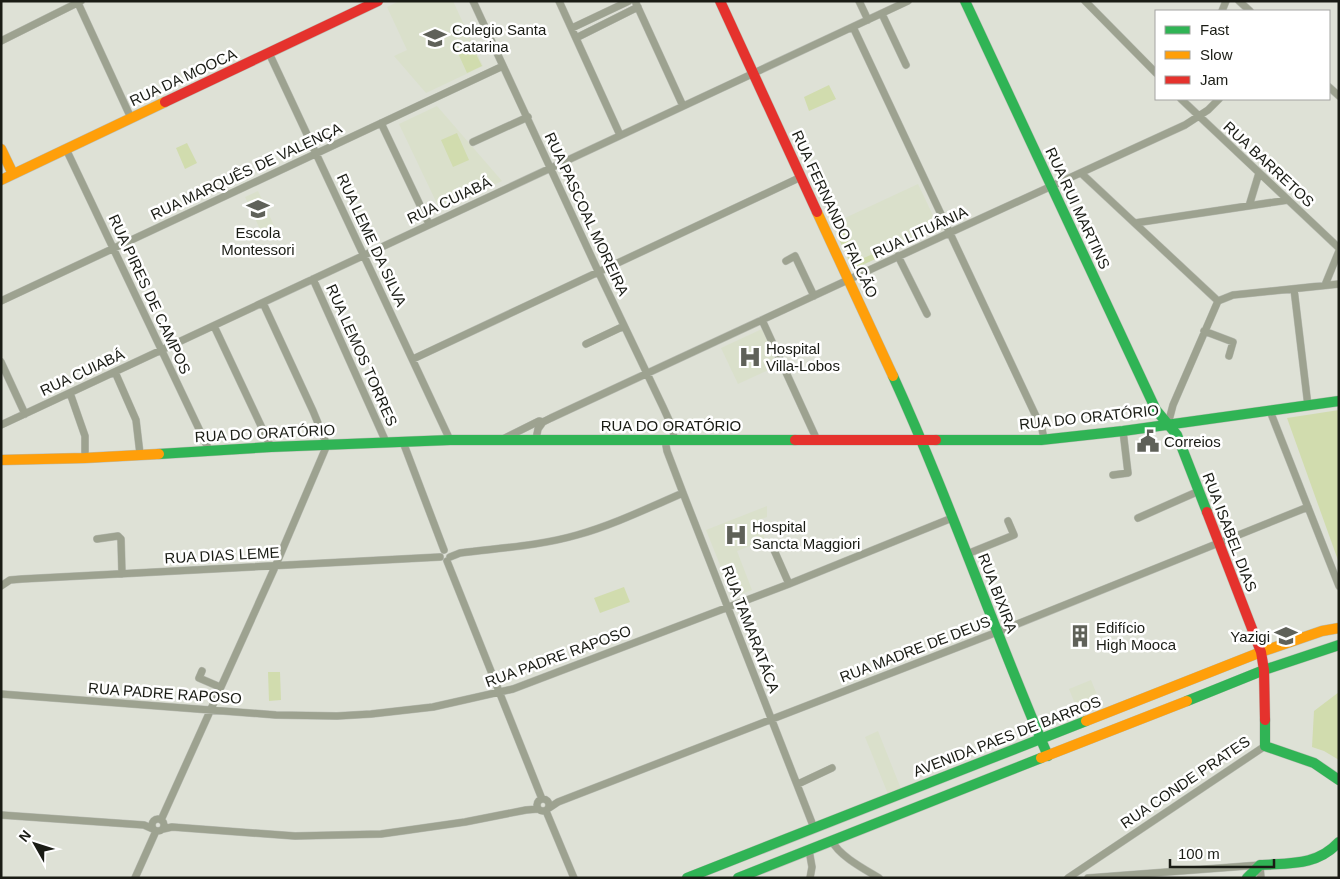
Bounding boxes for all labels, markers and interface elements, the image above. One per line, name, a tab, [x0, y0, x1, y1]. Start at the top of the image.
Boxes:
legend	[1155, 10, 1330, 100]
place label: Colegio Santa Catarina	[452, 21, 547, 55]
text: Fast	[1200, 21, 1230, 38]
school or university icon: Colegio Santa Catarina	[422, 25, 448, 51]
street label: RUA DA MOOCA	[127, 45, 239, 109]
text: Slow	[1200, 46, 1233, 63]
text: Jam	[1200, 71, 1228, 88]
street label: RUA BARRETOS	[1220, 118, 1318, 210]
street label: RUA MARQUÊS DE VALENÇA	[148, 119, 344, 223]
street label: RUA FERNANDO FALCÃO	[789, 128, 881, 300]
street label: RUA PASCOAL MOREIRA	[542, 130, 632, 298]
street label: RUA RUI MARTINS	[1042, 144, 1114, 272]
street label: RUA LEME DA SILVA	[334, 171, 410, 309]
street label: RUA CUIABÁ	[404, 173, 494, 227]
school or university icon: Escola Montessori	[245, 196, 271, 222]
street label: RUA LITUÂNIA	[870, 203, 970, 261]
street label: RUA PIRES DE CAMPOS	[105, 211, 195, 377]
place label: Escola Montessori	[221, 224, 295, 258]
street label: RUA LEMOS TORRES	[323, 281, 401, 429]
place label: Hospital Villa-Lobos	[766, 340, 840, 374]
hospital icon: Hospital Villa-Lobos	[737, 344, 763, 370]
street label: RUA CUIABÁ	[37, 345, 127, 399]
street label: RUA DO ORATÓRIO	[1018, 401, 1160, 433]
street label: RUA DO ORATÓRIO	[601, 417, 741, 434]
street label: RUA DO ORATÓRIO	[194, 421, 336, 445]
public building icon: Correios	[1135, 428, 1161, 454]
place label: Correios	[1164, 433, 1221, 450]
street label: RUA ISABEL DIAS	[1199, 470, 1261, 594]
place label: Hospital Sancta Maggiori	[752, 518, 860, 552]
hospital icon: Hospital Sancta Maggiori	[723, 522, 749, 548]
street label: RUA DIAS LEME	[164, 544, 280, 566]
street label: RUA BIXIRA	[975, 551, 1021, 635]
street label: RUA TAMARATÁCA	[719, 563, 783, 695]
street label: RUA MADRE DE DEUS	[837, 612, 993, 686]
place label: Edifício High Mooca	[1096, 619, 1177, 653]
street label: RUA PADRE RAPOSO	[483, 622, 633, 690]
building icon: Edifício High Mooca	[1067, 623, 1093, 649]
school or university icon: Yazigi	[1273, 623, 1299, 649]
place label: Yazigi	[1230, 628, 1270, 645]
street label: RUA PADRE RAPOSO	[88, 679, 242, 707]
street label: AVENIDA PAES DE BARROS	[911, 692, 1103, 780]
street label: RUA CONDE PRATES	[1117, 732, 1253, 832]
north arrow	[10, 819, 60, 869]
text: N	[15, 827, 34, 845]
scale bar	[1170, 836, 1274, 868]
text: 100 m	[1178, 845, 1220, 862]

